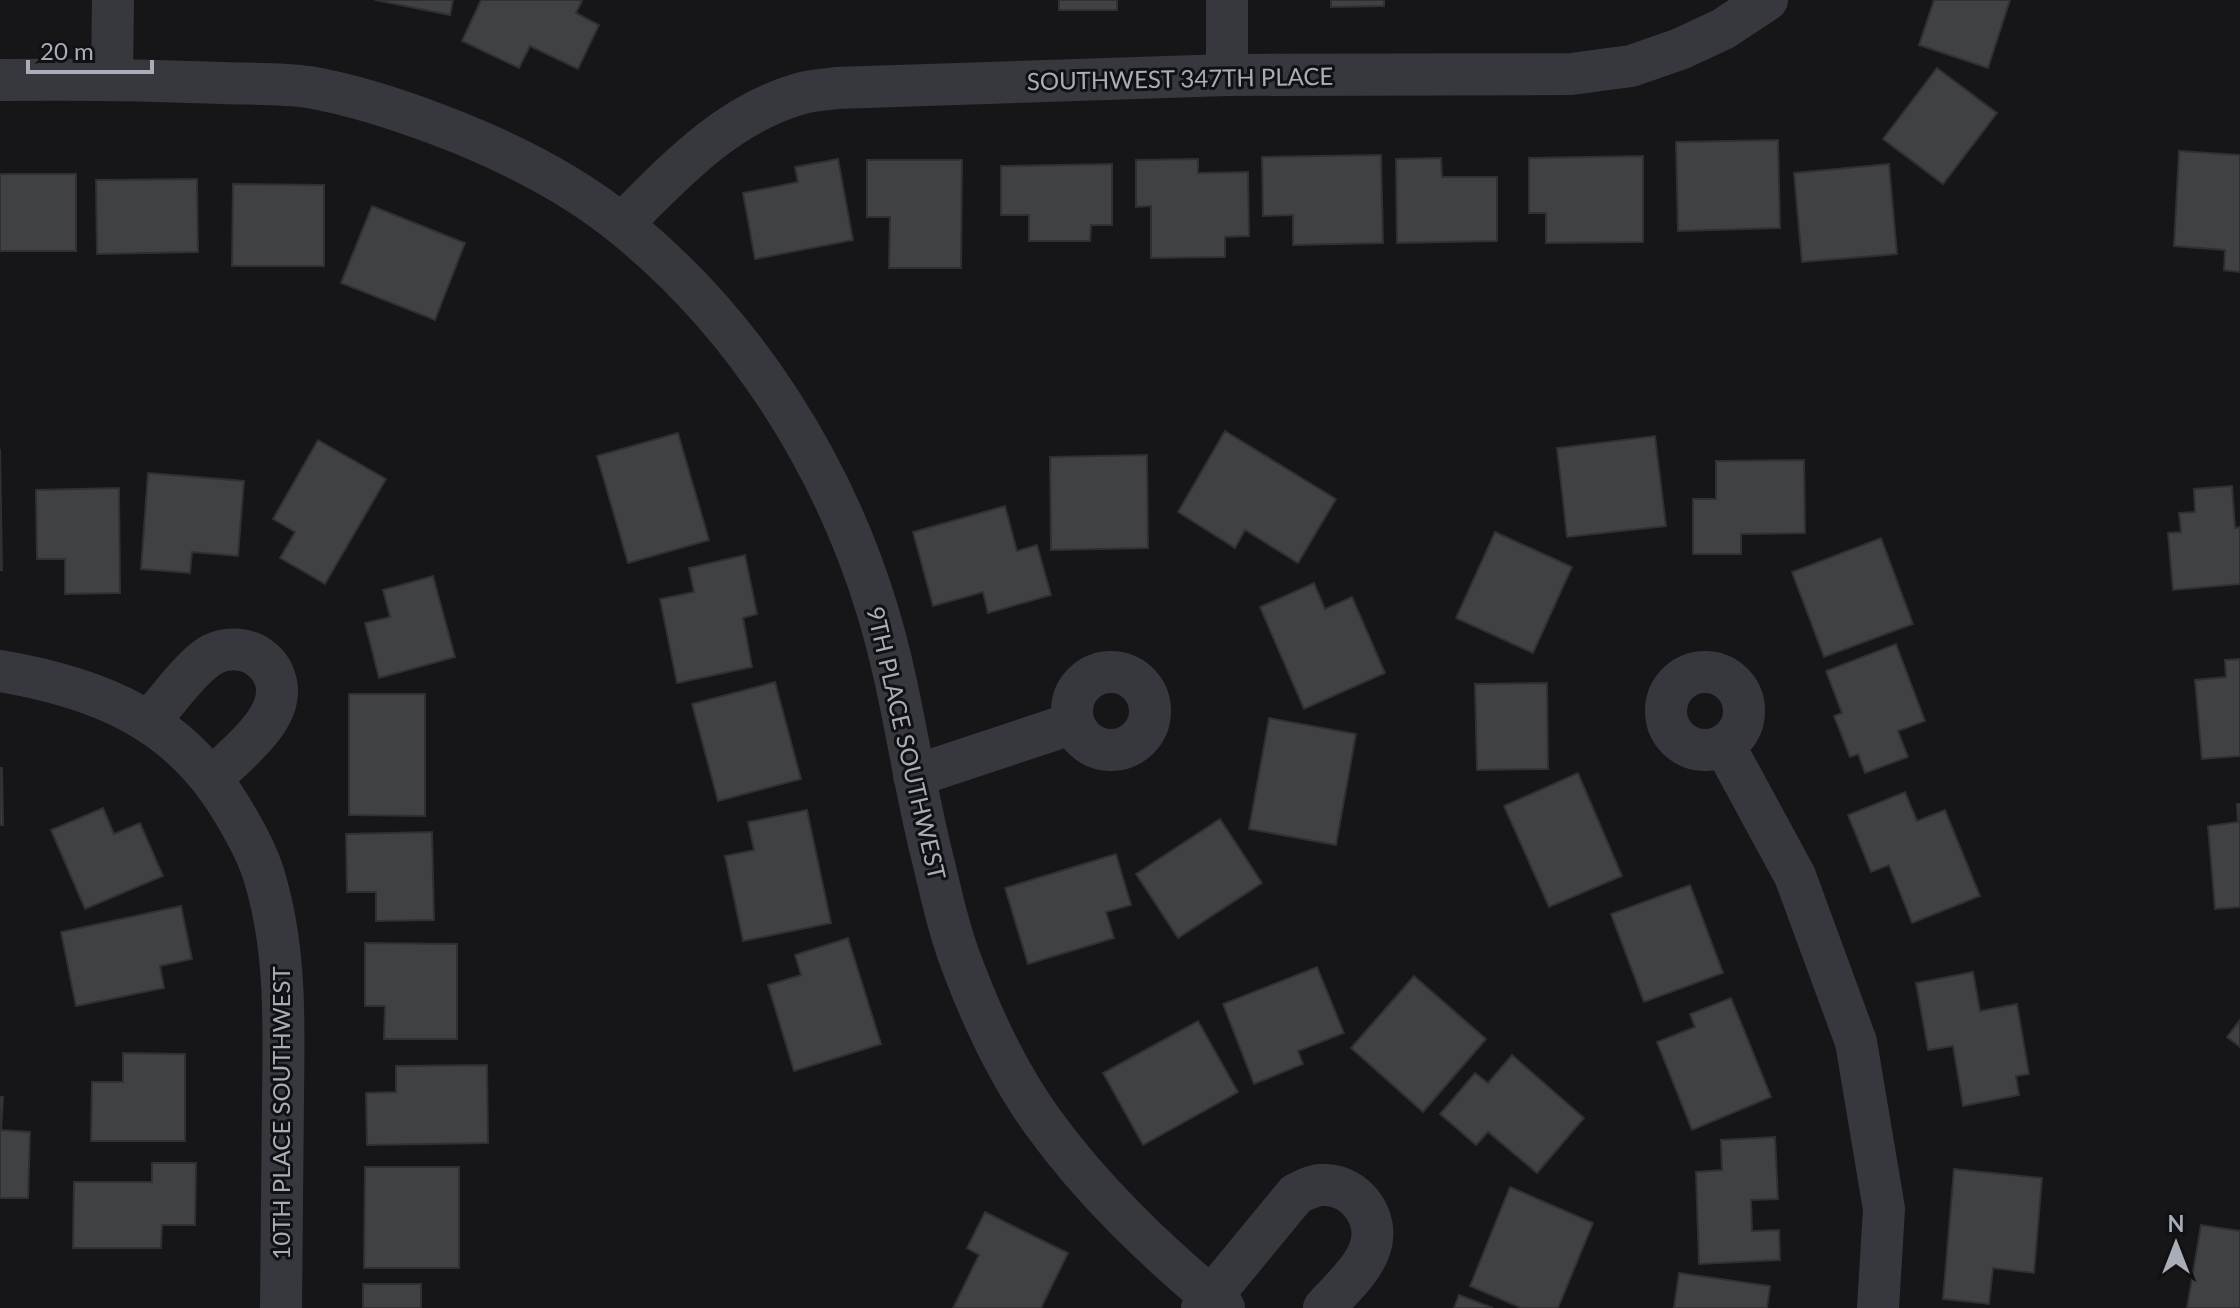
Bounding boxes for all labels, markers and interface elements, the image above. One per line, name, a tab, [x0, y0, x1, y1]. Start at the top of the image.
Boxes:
scale bar	[28, 24, 152, 74]
text: 20 m	[40, 36, 94, 65]
street label: SOUTHWEST 347TH PLACE	[1026, 61, 1334, 95]
street label: 9TH PLACE SOUTHWEST	[861, 604, 953, 882]
street label: 10TH PLACE SOUTHWEST	[266, 966, 295, 1260]
north arrow	[2136, 1204, 2216, 1284]
text: N	[2168, 1210, 2184, 1237]

